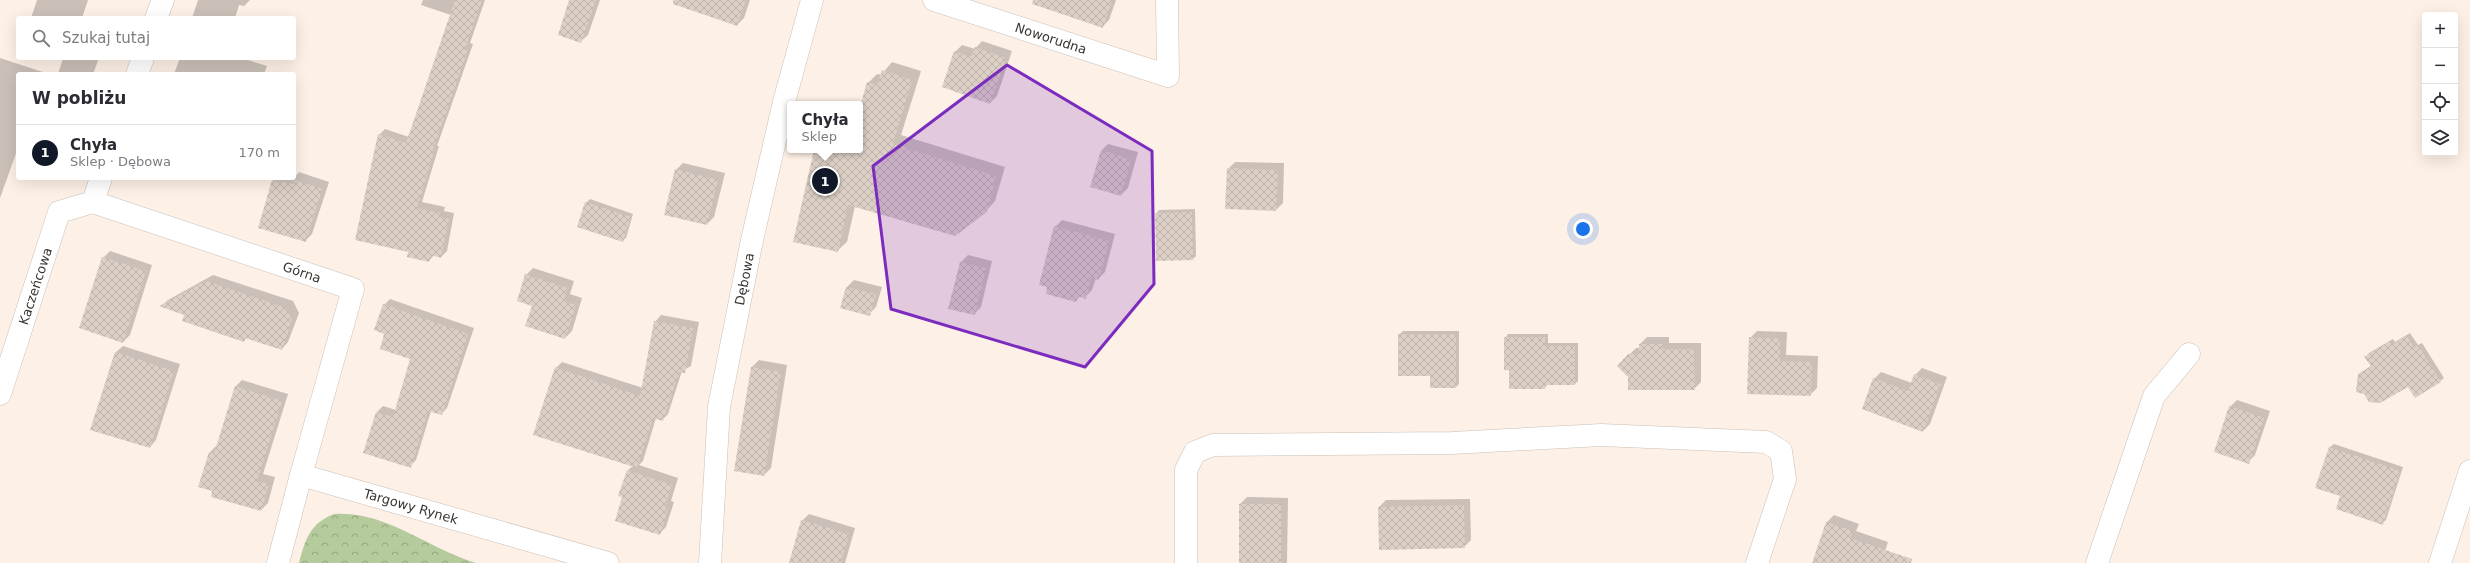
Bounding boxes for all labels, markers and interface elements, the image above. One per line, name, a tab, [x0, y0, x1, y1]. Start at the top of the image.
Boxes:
map controls	[2422, 12, 2458, 156]
button: +	[2422, 12, 2458, 48]
search box	[16, 16, 296, 60]
street label: Noworudna	[1013, 20, 1089, 57]
icon: search	[30, 27, 52, 49]
text: Szukaj tutaj	[62, 29, 150, 47]
button: −	[2422, 48, 2458, 84]
button: locate	[2422, 84, 2458, 120]
text: W pobliżu	[32, 88, 126, 108]
popup	[787, 101, 863, 153]
text: Chyła	[801, 111, 849, 129]
button: layers	[2422, 120, 2458, 156]
text: Sklep	[801, 129, 837, 144]
text: Chyła	[70, 136, 117, 154]
text: 1	[40, 145, 50, 160]
text: 170 m	[238, 145, 280, 160]
text: Sklep · Dębowa	[70, 154, 171, 169]
pin: 1	[812, 166, 838, 196]
your location	[1573, 219, 1593, 239]
street label: Kaczeńcowa	[16, 246, 55, 327]
street label: Dębowa	[732, 252, 757, 306]
street label: Górna	[281, 259, 323, 286]
street label: Targowy Rynek	[361, 486, 460, 527]

